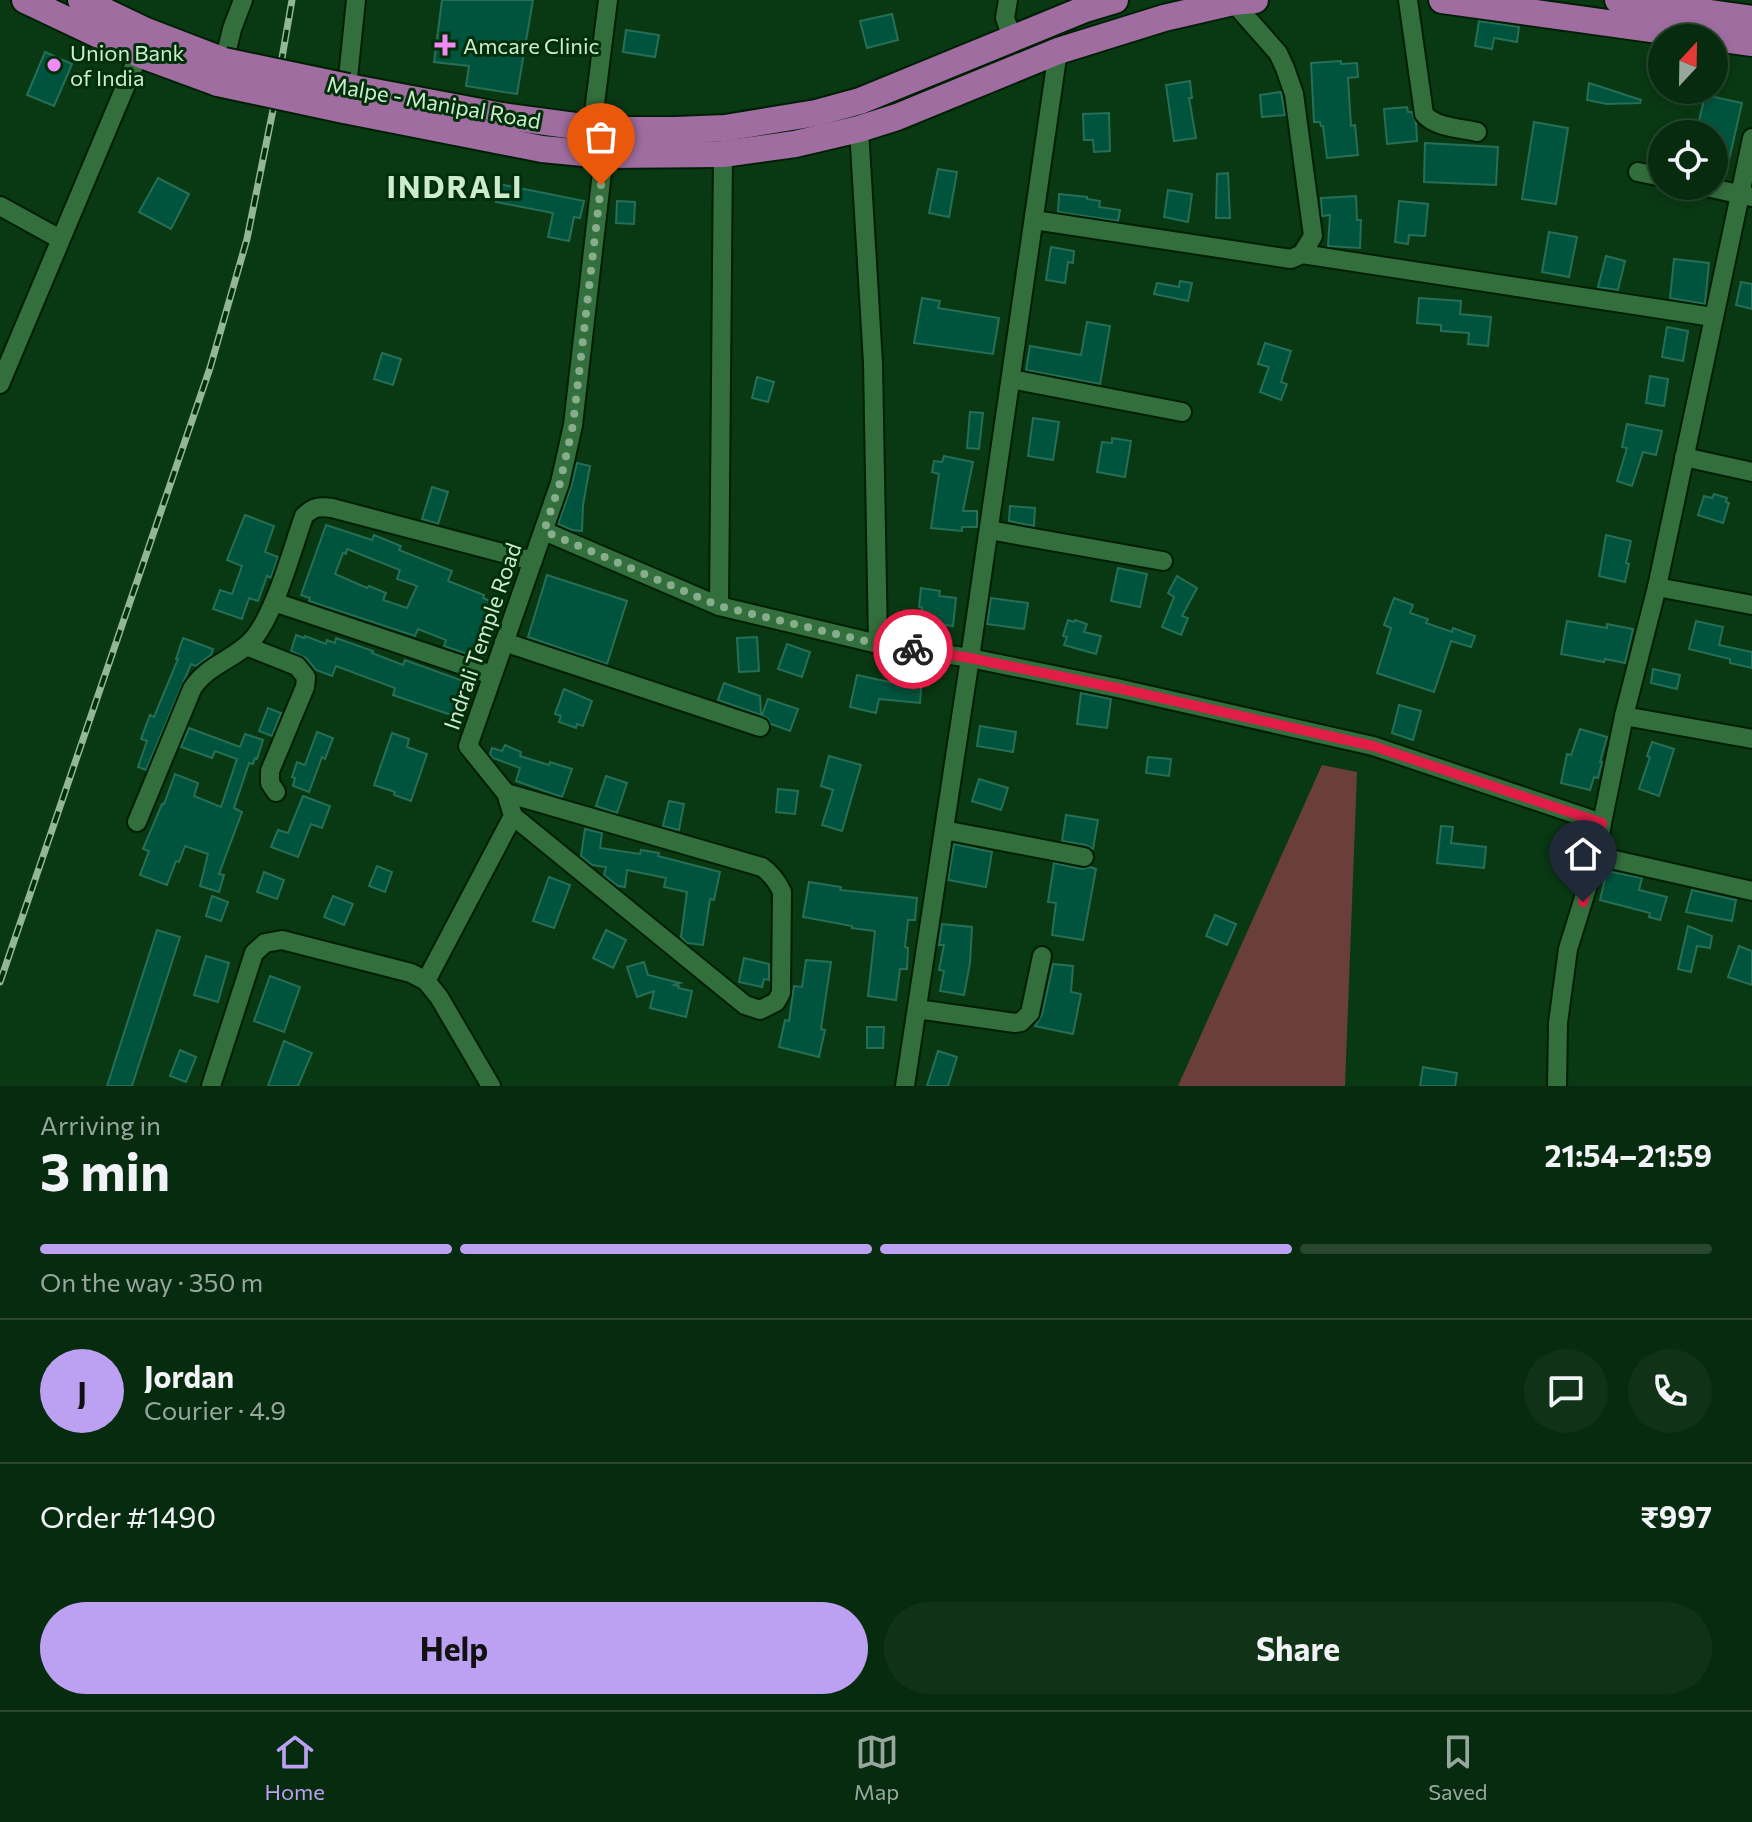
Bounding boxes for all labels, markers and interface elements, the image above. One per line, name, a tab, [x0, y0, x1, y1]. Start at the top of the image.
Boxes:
north arrow	[1648, 24, 1728, 104]
map controls	[1648, 24, 1728, 200]
place label: Amcare Clinic	[463, 32, 599, 59]
marker: Amcare Clinic	[434, 34, 456, 56]
place label: Union Bank of India	[70, 39, 185, 91]
marker: Union Bank of India	[45, 56, 63, 74]
street label: Malpe - Manipal Road	[325, 70, 543, 134]
pin	[567, 103, 635, 185]
icon: bag	[579, 115, 623, 159]
button: locate	[1648, 120, 1728, 200]
district label: INDRALI	[386, 167, 524, 204]
street label: Indrali Temple Road	[437, 539, 527, 733]
courier	[873, 609, 953, 689]
icon: bike	[891, 627, 935, 671]
pin	[1549, 820, 1617, 902]
icon: home	[1561, 832, 1605, 876]
text: Arriving in	[40, 1109, 161, 1140]
text: 21:54–21:59	[1545, 1136, 1712, 1173]
text: 3 min	[40, 1138, 170, 1202]
text: On the way · 350 m	[40, 1266, 263, 1297]
button: chat	[1524, 1349, 1608, 1433]
button: phone	[1628, 1349, 1712, 1433]
text: Jordan	[144, 1357, 234, 1394]
text: J	[77, 1373, 87, 1410]
text: Courier · 4.9	[144, 1394, 286, 1425]
text: Order #1490	[40, 1497, 216, 1534]
text: ₹997	[1640, 1497, 1712, 1534]
button: Help	[40, 1602, 868, 1694]
button: Share	[884, 1602, 1712, 1694]
tab: Home	[264, 1730, 325, 1805]
tab: Map	[854, 1730, 899, 1805]
tab: Saved	[1428, 1730, 1488, 1805]

